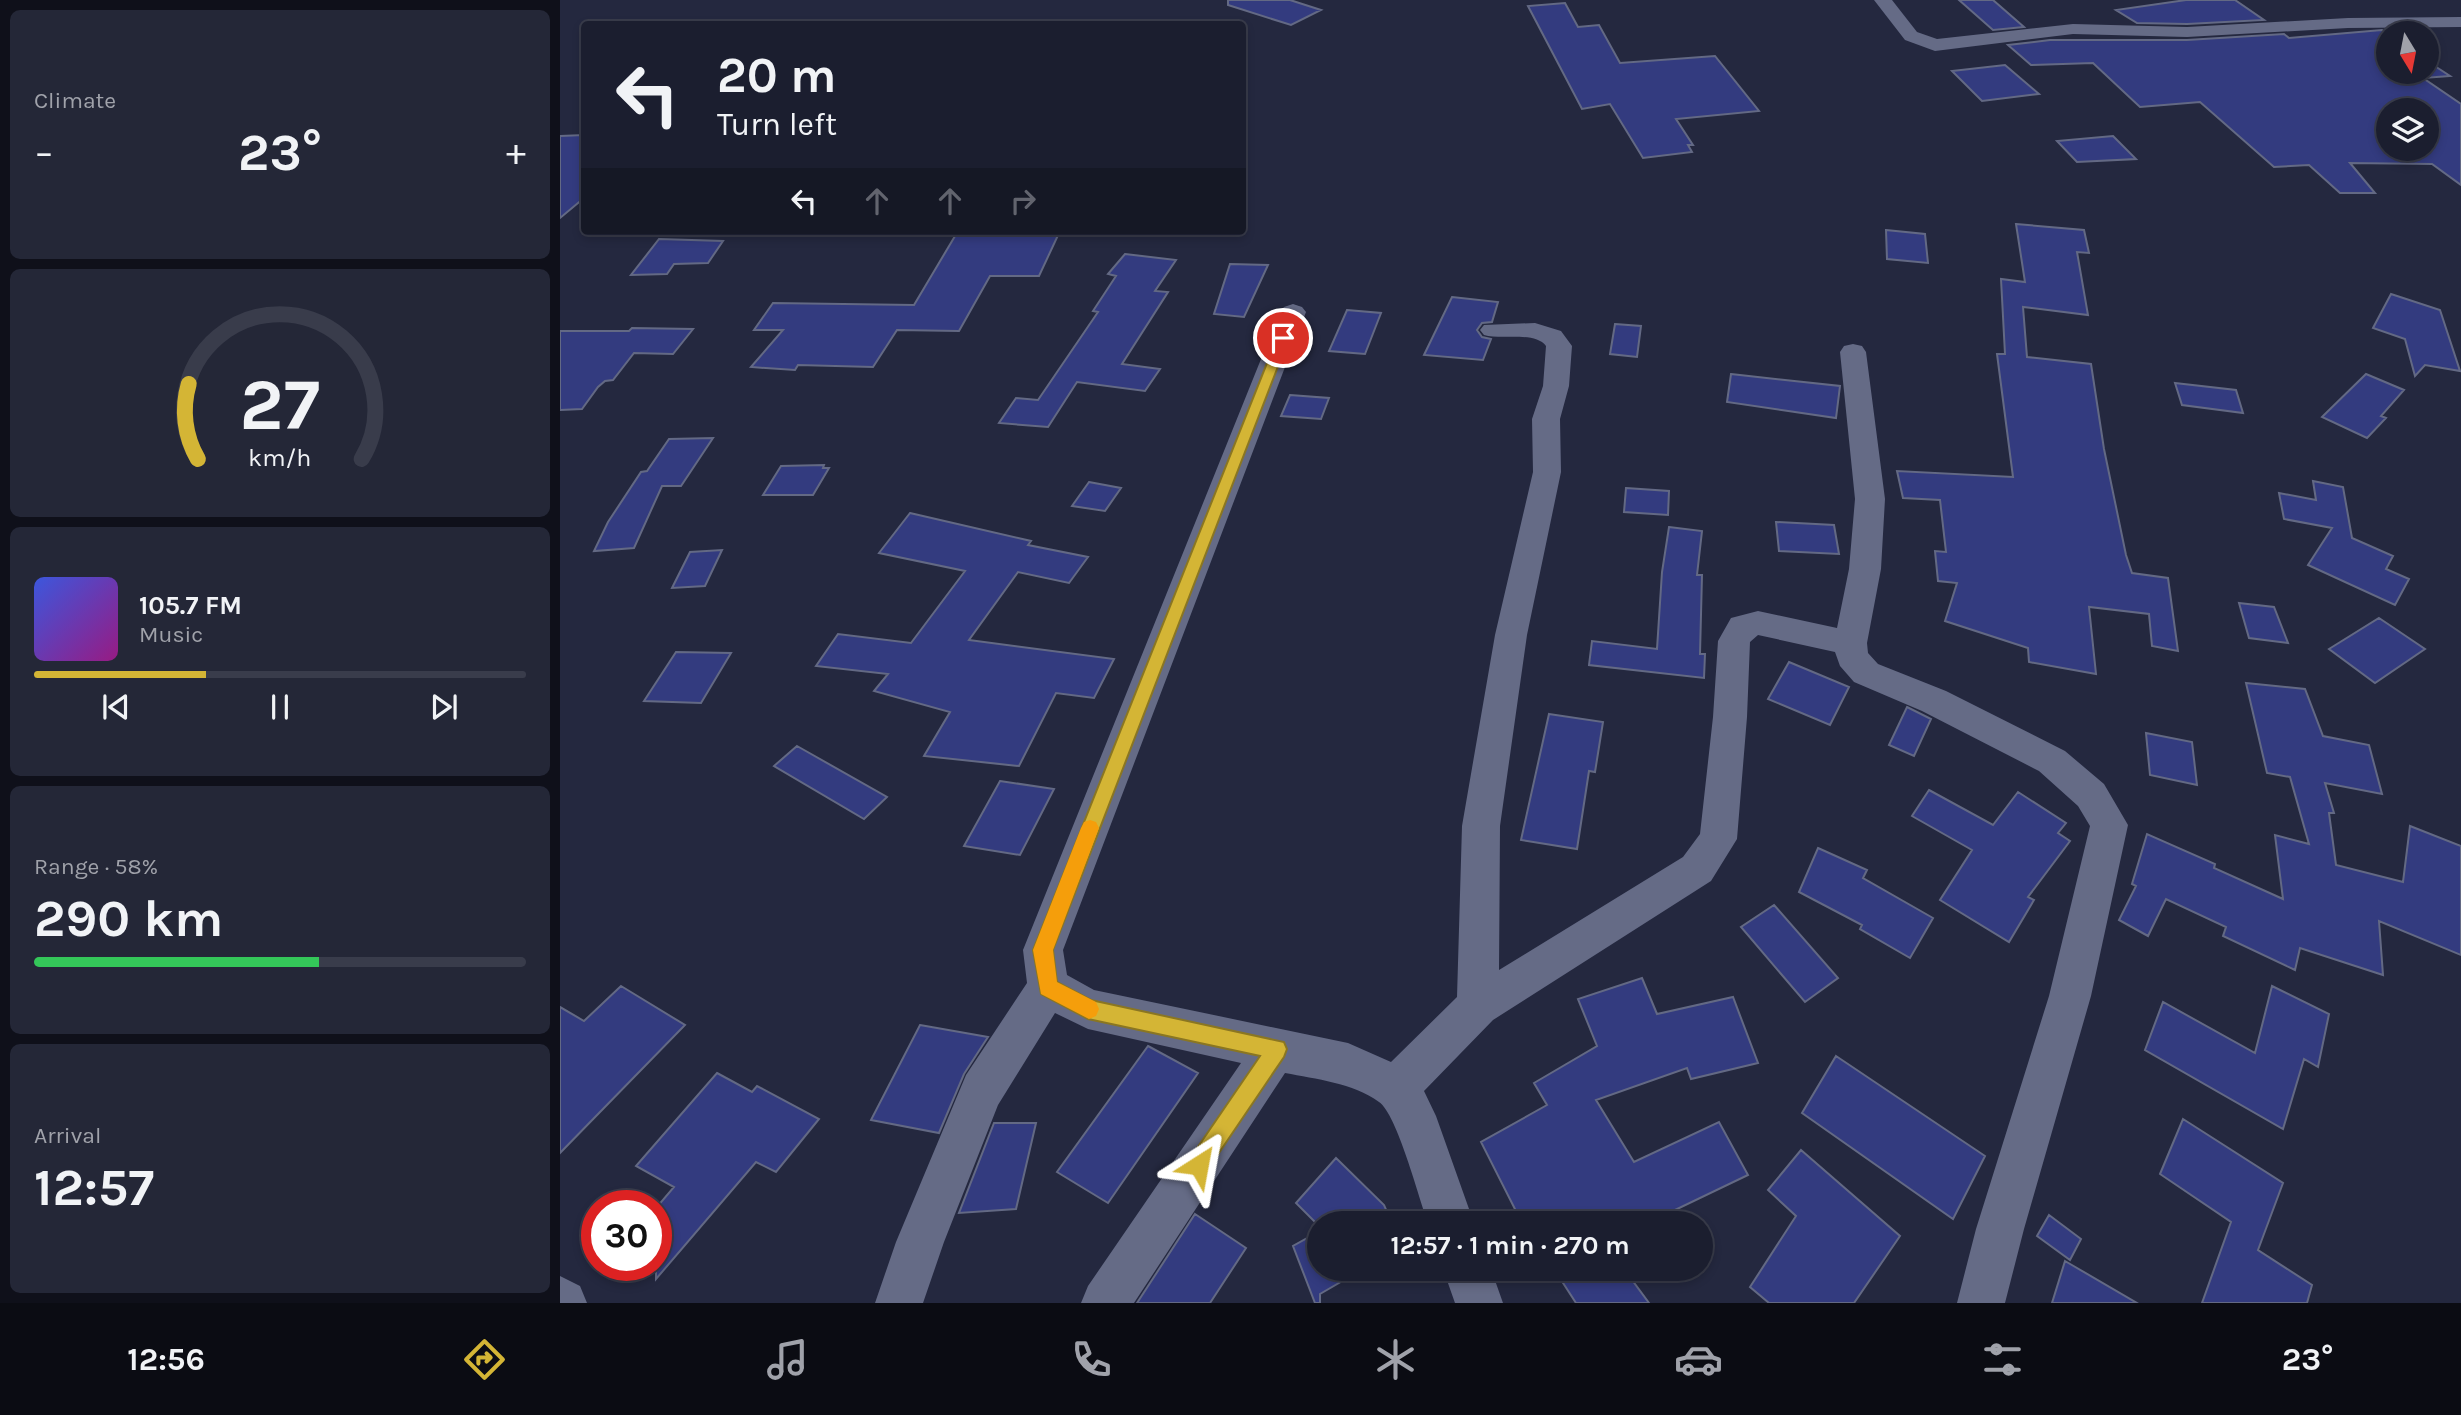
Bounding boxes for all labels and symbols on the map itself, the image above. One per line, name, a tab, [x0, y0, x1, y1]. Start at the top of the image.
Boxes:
north arrow	[2376, 21, 2440, 84]
pin	[1253, 308, 1313, 368]
position arrow	[1162, 1128, 1236, 1202]
speed limit sign: 30	[581, 1190, 672, 1281]

